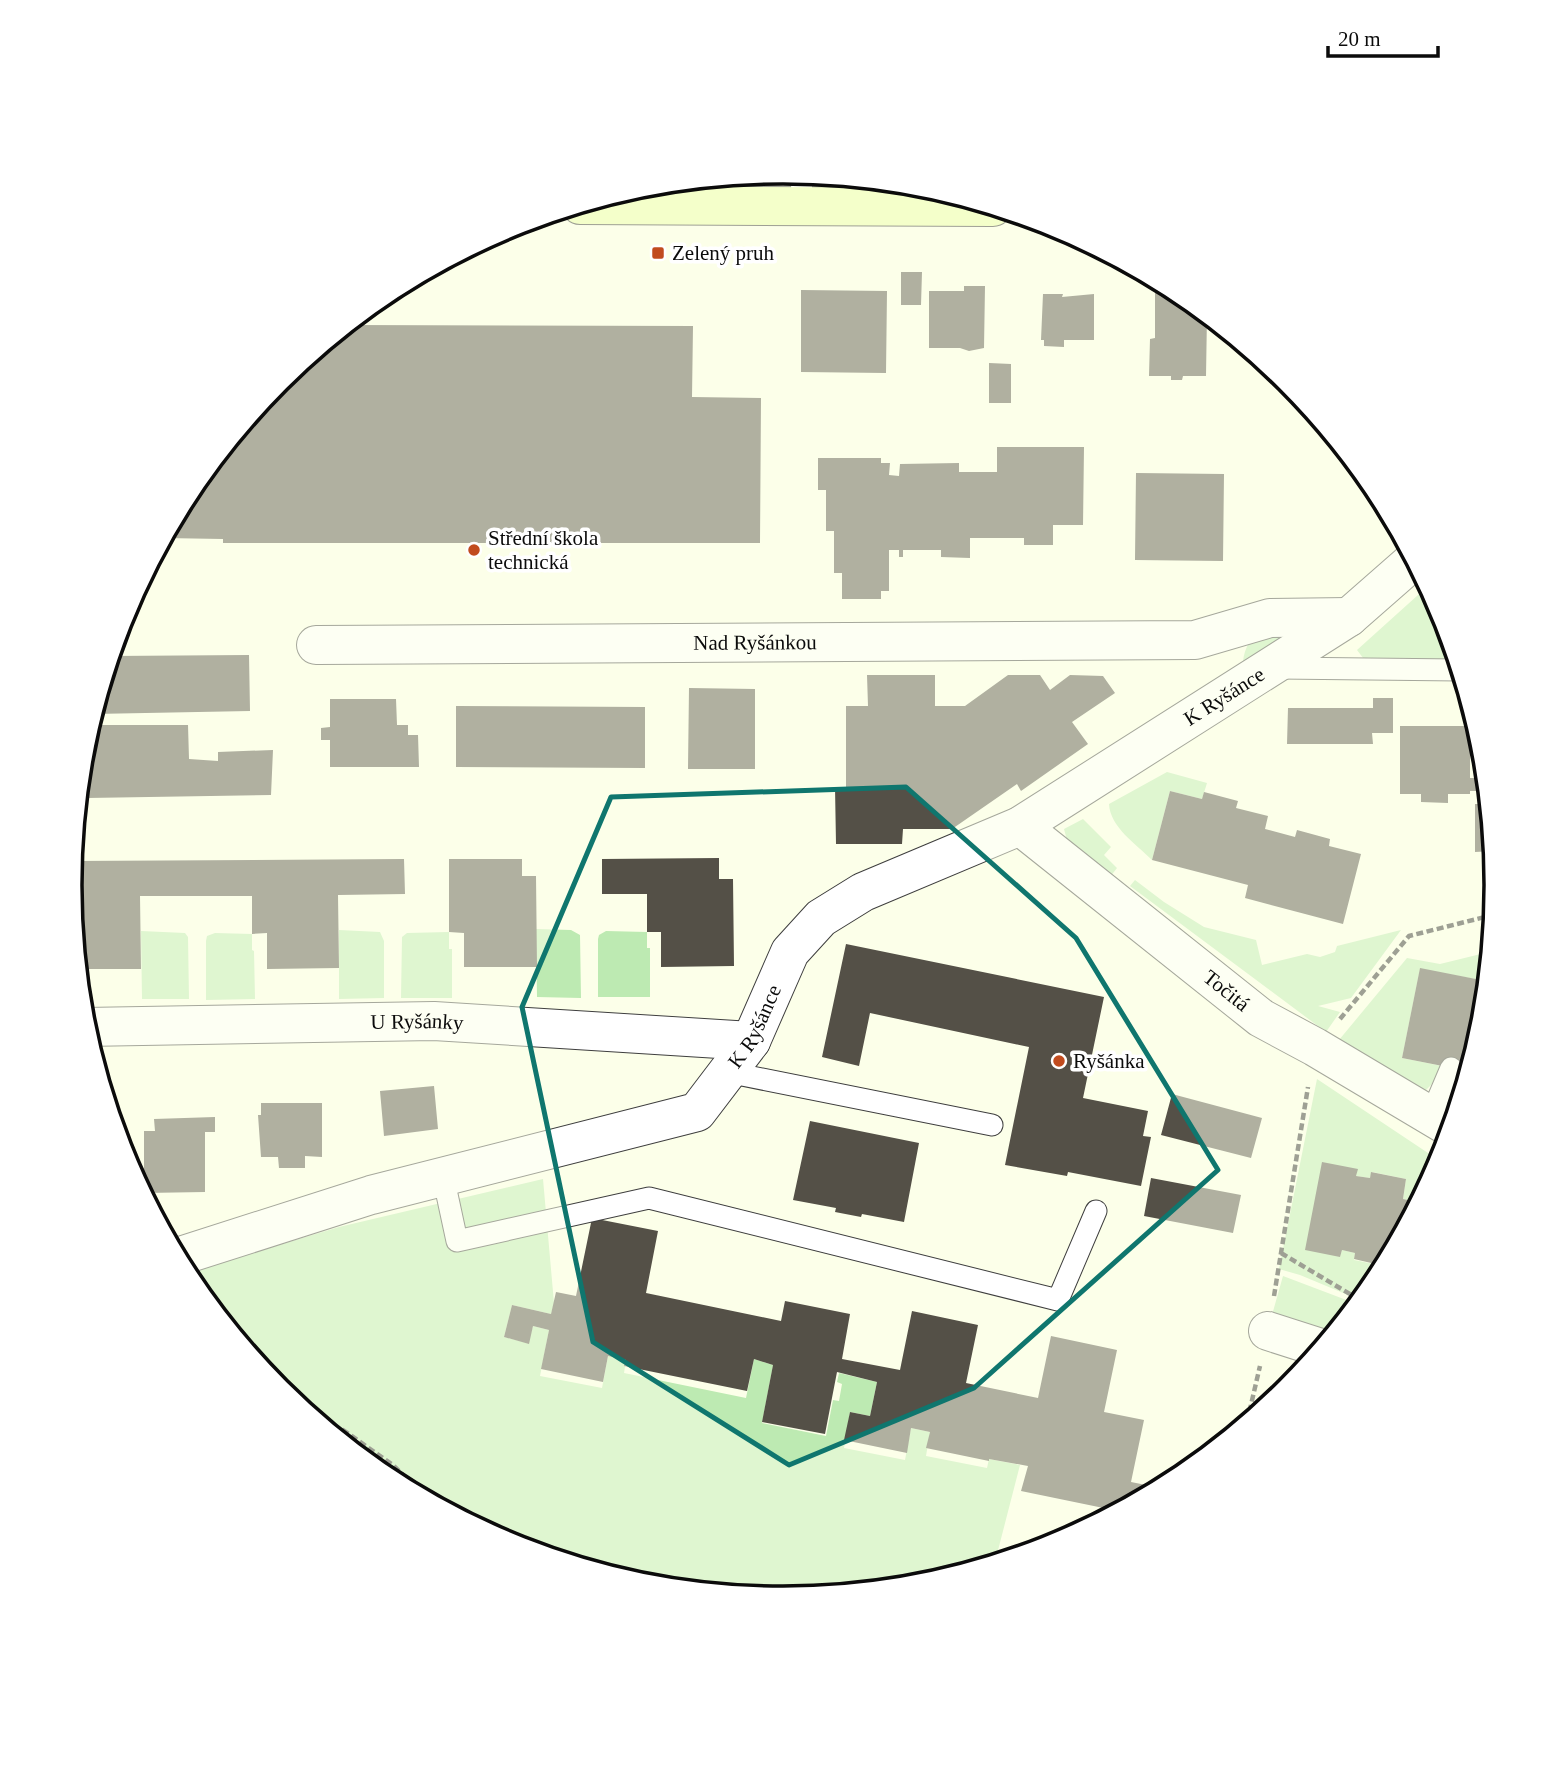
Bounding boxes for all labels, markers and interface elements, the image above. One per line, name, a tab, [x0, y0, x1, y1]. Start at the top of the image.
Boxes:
scale bar	[1328, 14, 1438, 58]
text: 20 m	[1338, 27, 1381, 51]
place label: Zelený pruh	[672, 241, 775, 265]
marker: Zelený pruh	[650, 245, 666, 261]
place label: Střední škola technická	[488, 526, 599, 574]
marker: Střední škola technická	[466, 542, 482, 558]
street label: Nad Ryšánkou	[693, 630, 817, 655]
street label: K Ryšánce	[1179, 662, 1269, 731]
street label: Točitá	[1199, 965, 1255, 1017]
street label: K Ryšánce	[723, 981, 786, 1073]
street label: U Ryšánky	[370, 1009, 465, 1035]
place label: Ryšánka	[1073, 1049, 1145, 1073]
marker: Ryšánka	[1051, 1053, 1067, 1069]

